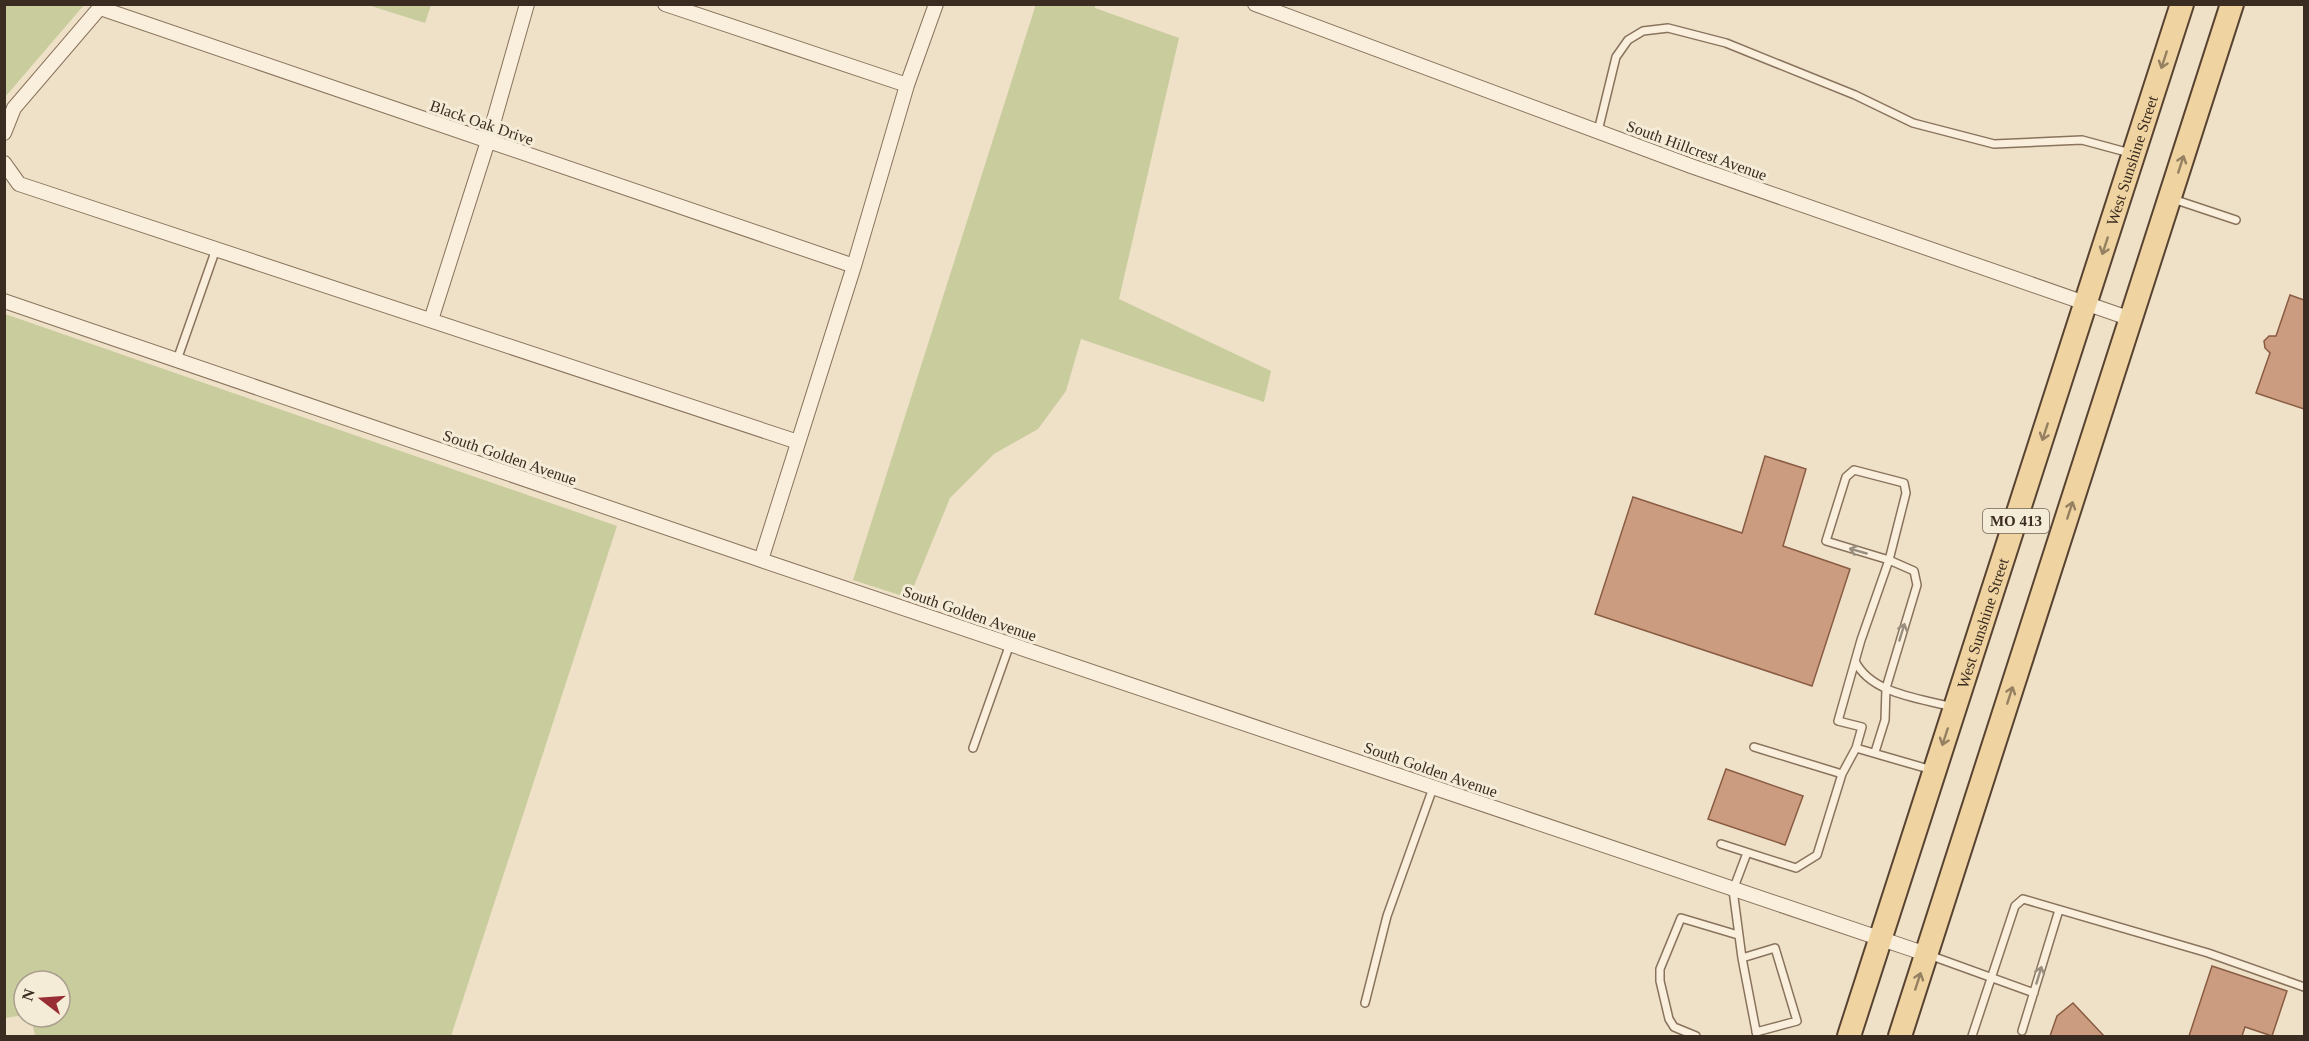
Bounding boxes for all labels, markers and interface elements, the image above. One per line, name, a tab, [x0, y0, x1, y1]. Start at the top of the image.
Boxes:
one-way arrow	[2158, 50, 2169, 69]
street label: West Sunshine Street	[2103, 93, 2161, 228]
street label: Black Oak Drive	[428, 97, 536, 148]
street label: South Hillcrest Avenue	[1624, 117, 1769, 184]
one-way arrow	[2176, 155, 2187, 174]
one-way arrow	[2099, 236, 2110, 255]
one-way arrow	[2039, 422, 2050, 441]
street label: South Golden Avenue	[441, 427, 579, 488]
one-way arrow	[2065, 501, 2076, 520]
road number: MO 413	[1983, 509, 2049, 533]
one-way arrow	[1849, 544, 1868, 556]
street label: West Sunshine Street	[1954, 555, 2012, 690]
street label: South Golden Avenue	[901, 583, 1039, 644]
one-way arrow	[1897, 623, 1908, 642]
one-way arrow	[2005, 686, 2016, 705]
one-way arrow	[1939, 727, 1950, 746]
street label: South Golden Avenue	[1362, 739, 1500, 800]
one-way arrow	[2034, 966, 2045, 985]
north arrow	[12, 969, 72, 1029]
one-way arrow	[1913, 972, 1924, 991]
text: N	[18, 986, 38, 1003]

